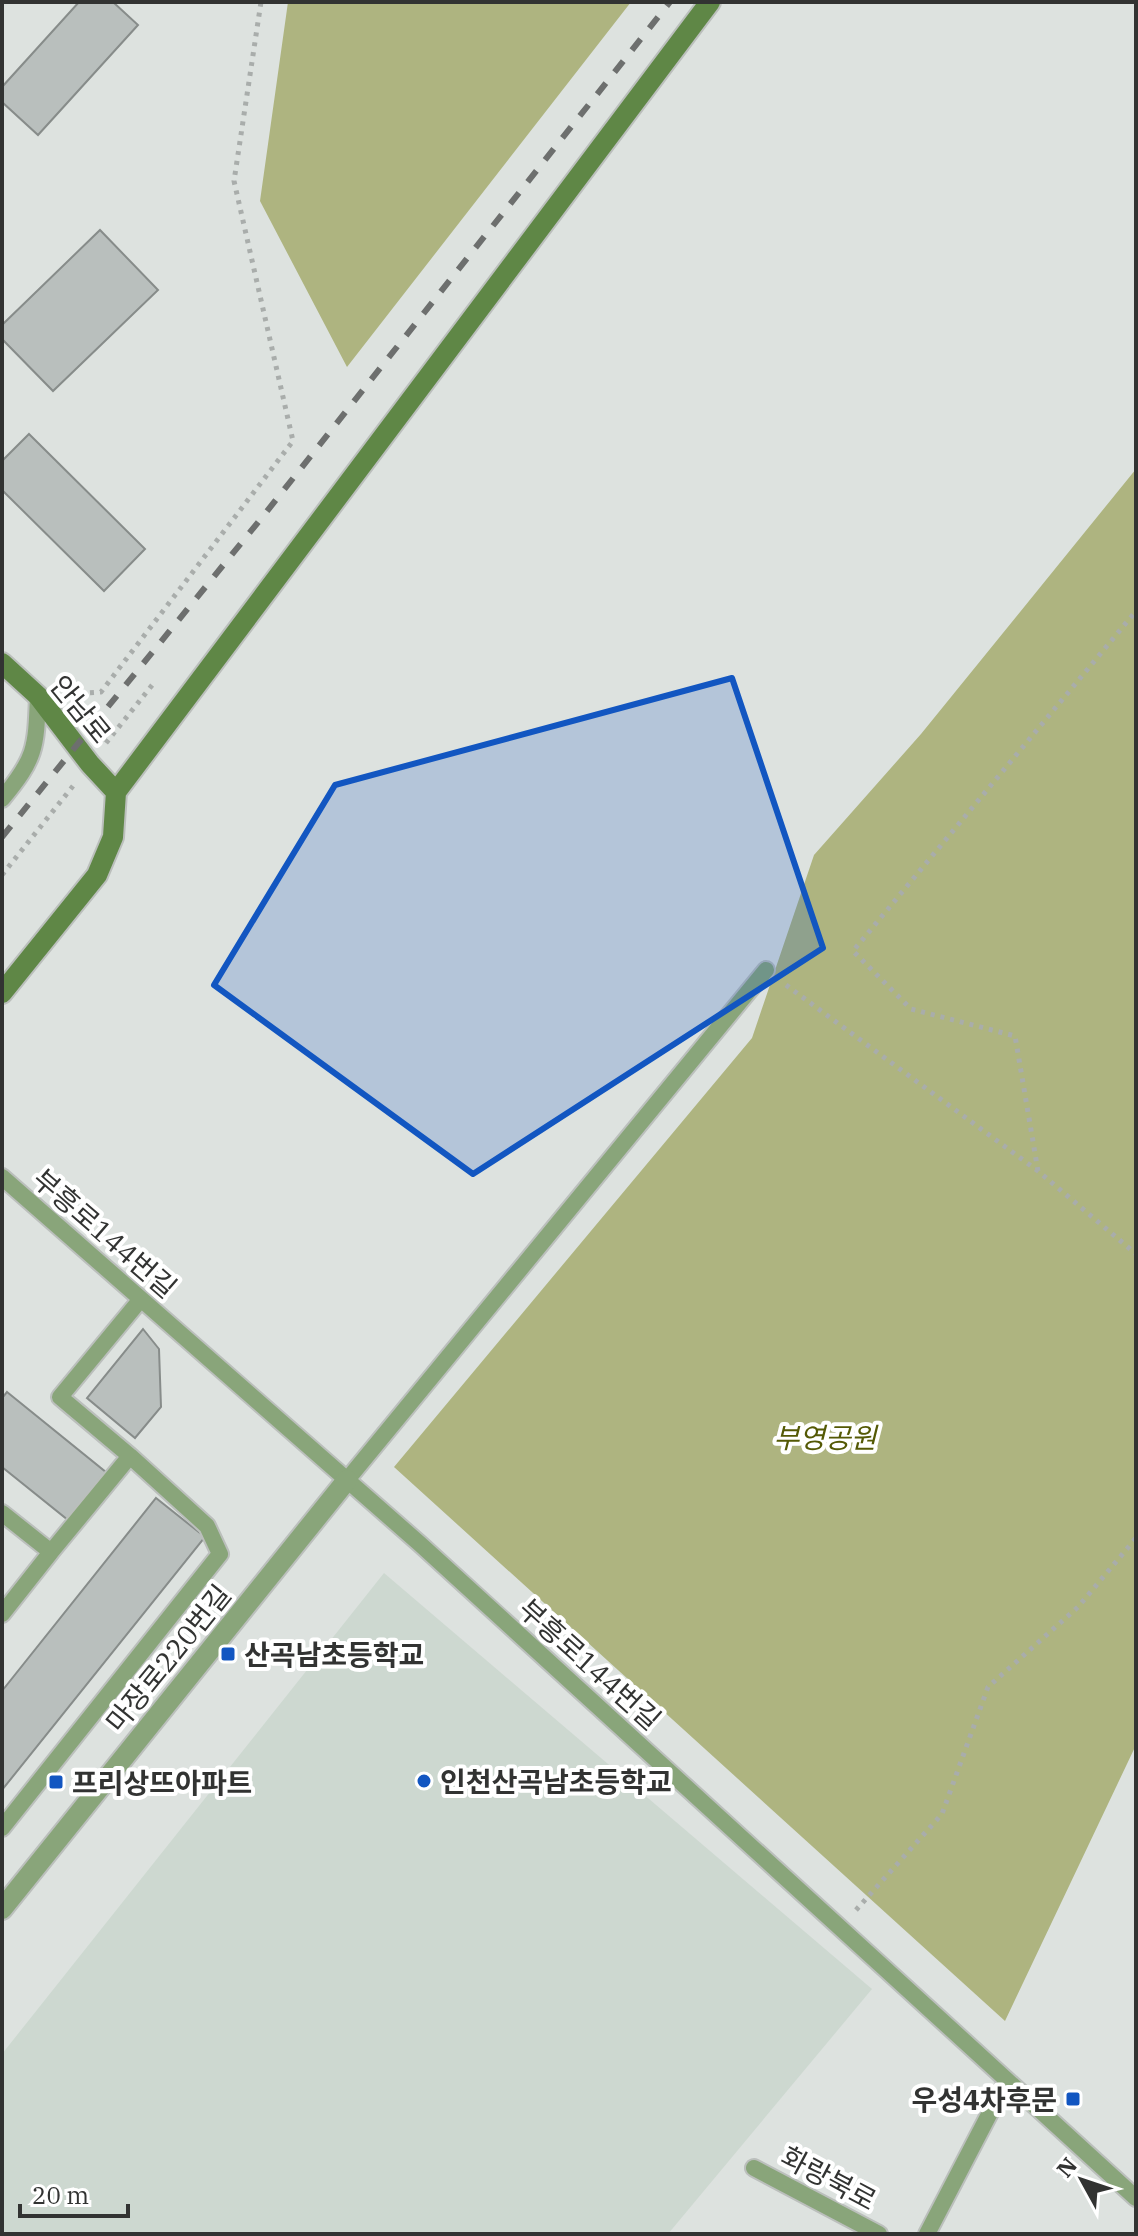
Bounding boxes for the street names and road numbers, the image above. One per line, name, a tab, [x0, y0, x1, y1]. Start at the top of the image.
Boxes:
street label: 안남로	[42, 667, 120, 751]
street label: 부흥로144번길	[25, 1160, 185, 1306]
street label: 마장로220번길	[97, 1577, 239, 1739]
street label: 부흥로144번길	[511, 1590, 669, 1738]
street label: 화랑북로	[775, 2137, 883, 2219]

